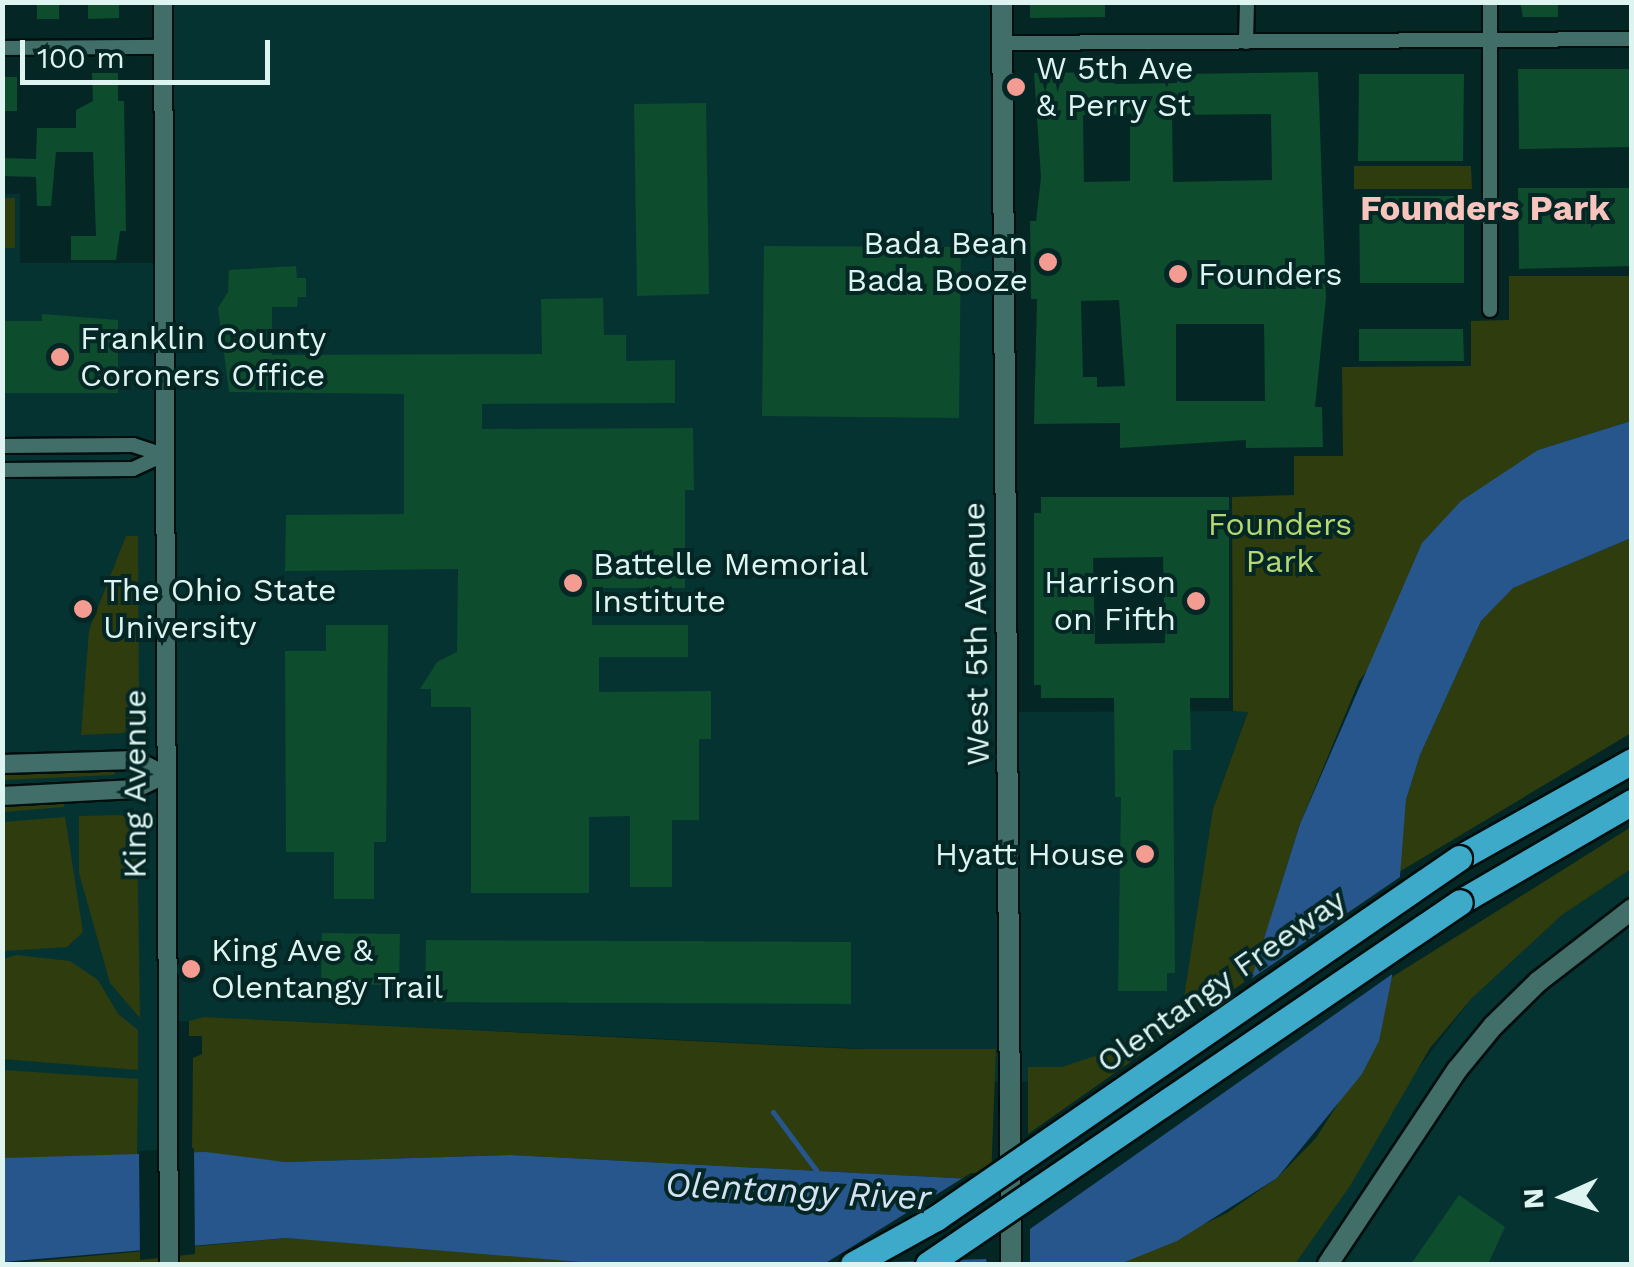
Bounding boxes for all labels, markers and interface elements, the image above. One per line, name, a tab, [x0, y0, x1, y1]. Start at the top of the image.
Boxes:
scale bar	[25, 20, 275, 82]
text: 100 m	[37, 40, 125, 75]
place label: W 5th Ave & Perry St	[1036, 50, 1196, 125]
marker: W 5th Ave & Perry St	[1005, 76, 1027, 98]
district label: Founders Park	[1360, 187, 1610, 229]
place label: Bada Bean Bada Booze	[846, 225, 1028, 300]
marker: Bada Bean Bada Booze	[1037, 251, 1059, 273]
place label: Founders	[1198, 255, 1342, 293]
marker: Founders	[1167, 263, 1189, 285]
place label: Franklin County Coroners Office	[80, 320, 326, 395]
marker: Franklin County Coroners Office	[49, 346, 71, 368]
street label: West 5th Avenue	[954, 501, 998, 767]
park label: Founders Park	[1208, 506, 1352, 581]
place label: Battelle Memorial Institute	[593, 546, 868, 621]
place label: Harrison on Fifth	[1044, 564, 1176, 639]
place label: The Ohio State University	[103, 572, 336, 647]
marker: Battelle Memorial Institute	[562, 572, 584, 594]
marker: Harrison on Fifth	[1185, 590, 1207, 612]
marker: The Ohio State University	[72, 598, 94, 620]
street label: King Avenue	[116, 689, 154, 879]
place label: Hyatt House	[935, 835, 1125, 873]
marker: Hyatt House	[1134, 843, 1156, 865]
street label: Olentangy Freeway	[1089, 881, 1353, 1081]
place label: King Ave & Olentangy Trail	[211, 932, 445, 1007]
marker: King Ave & Olentangy Trail	[180, 958, 202, 980]
north arrow	[1514, 1147, 1614, 1247]
water label: Olentangy River	[663, 1163, 933, 1219]
text: N	[1517, 1187, 1551, 1210]

